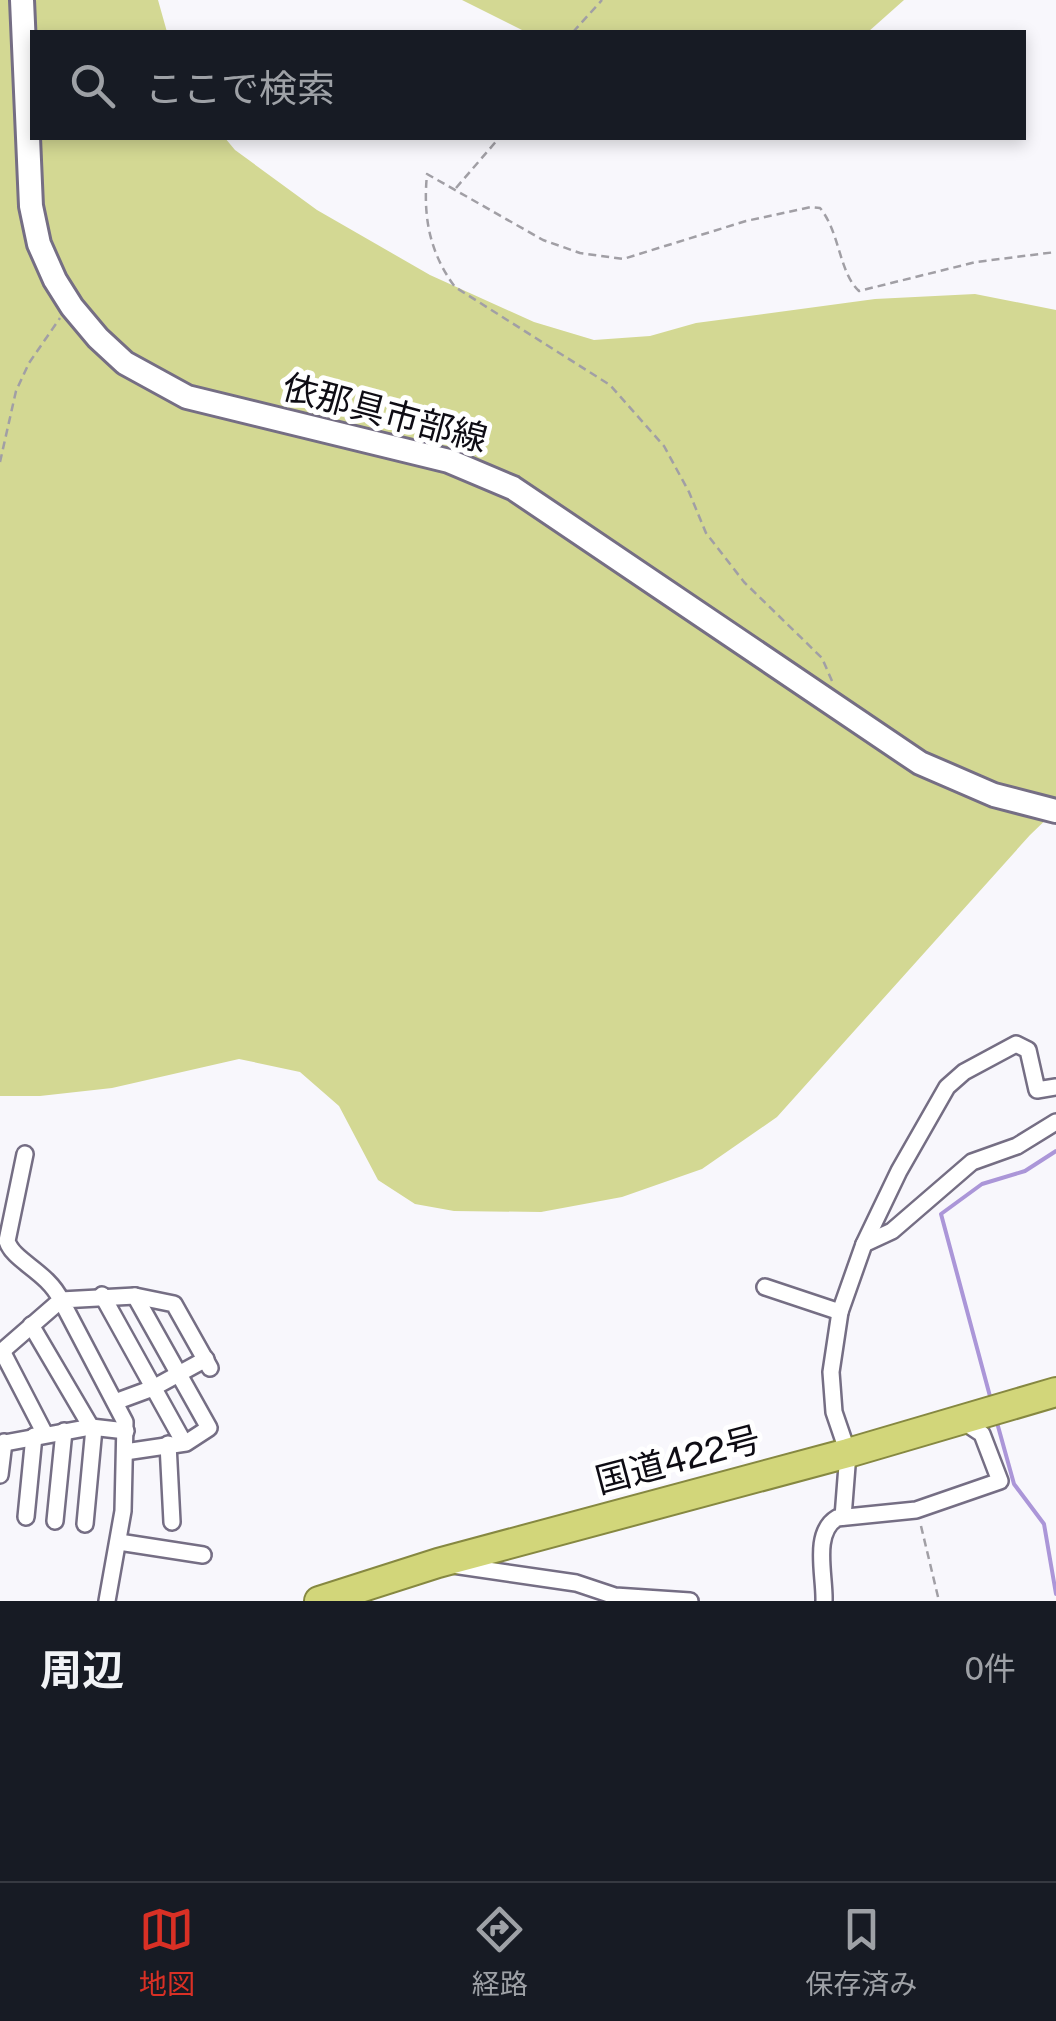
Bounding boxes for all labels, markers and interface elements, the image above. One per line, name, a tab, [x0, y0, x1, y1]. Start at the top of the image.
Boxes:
search box	[30, 30, 1026, 140]
icon: search	[65, 58, 120, 113]
text: ここで検索	[145, 66, 335, 111]
street label: 依那具市部線	[278, 366, 492, 459]
street label: 国道422号	[591, 1418, 765, 1501]
text: 周辺	[40, 1645, 124, 1694]
text: 0件	[964, 1650, 1016, 1687]
tab: 地図	[139, 1902, 195, 2002]
tab: 経路	[472, 1902, 528, 2002]
tab: 保存済み	[805, 1902, 917, 2002]

